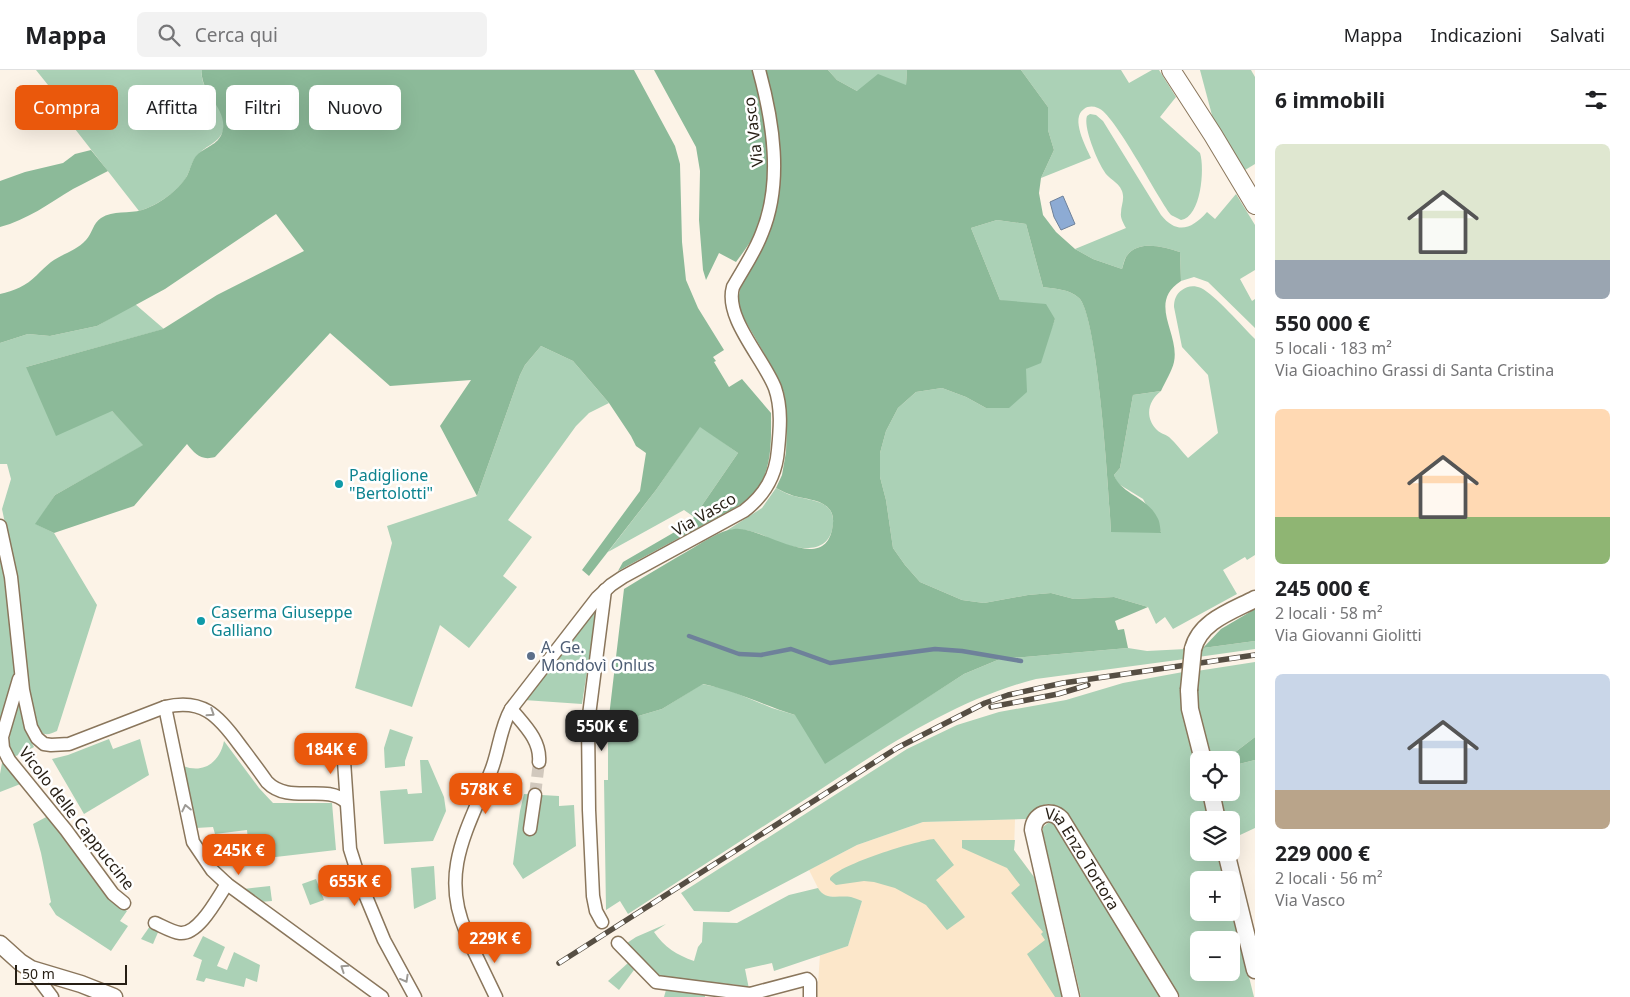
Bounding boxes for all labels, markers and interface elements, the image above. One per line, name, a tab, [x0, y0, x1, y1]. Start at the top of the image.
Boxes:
search box	[137, 12, 487, 57]
text: Mappa	[25, 18, 107, 51]
icon: search	[155, 21, 183, 49]
text: Cerca qui	[195, 22, 278, 48]
text: Mappa	[1344, 23, 1403, 47]
text: Indicazioni	[1431, 23, 1522, 47]
text: Salvati	[1550, 23, 1605, 47]
chip: Compra	[15, 85, 118, 130]
chip: Affitta	[128, 85, 216, 130]
chip: Filtri	[226, 85, 299, 130]
chip: Nuovo	[309, 85, 401, 130]
text: 6 immobili	[1275, 86, 1385, 114]
icon: filters	[1582, 86, 1610, 114]
street label: Via Vasco	[738, 96, 768, 168]
icon: home	[1398, 177, 1488, 267]
text: 550 000 €	[1275, 309, 1370, 337]
text: 5 locali · 183 m²	[1275, 337, 1392, 359]
text: Via Gioachino Grassi di Santa Cristina	[1275, 359, 1554, 381]
icon: home	[1398, 442, 1488, 532]
place label: Padiglione "Bertolotti"	[349, 464, 433, 504]
marker: Padiglione "Bertolotti"	[333, 478, 345, 490]
street label: Via Vasco	[668, 487, 740, 541]
text: 245 000 €	[1275, 574, 1370, 602]
place label: Caserma Giuseppe Galliano	[211, 601, 353, 641]
text: 2 locali · 58 m²	[1275, 602, 1383, 624]
marker: Caserma Giuseppe Galliano	[195, 615, 207, 627]
text: Via Giovanni Giolitti	[1275, 624, 1422, 646]
place label: A. Ge. Mondovì Onlus	[541, 636, 655, 676]
marker: A. Ge. Mondovì Onlus	[525, 650, 537, 662]
one-way arrow	[206, 707, 215, 717]
icon: home	[1398, 707, 1488, 797]
pin: 550K €	[561, 710, 643, 752]
text: 550K €	[576, 715, 628, 737]
pin: 184K €	[290, 732, 372, 775]
text: 184K €	[305, 738, 357, 760]
street label: Vicolo delle Cappuccine	[14, 742, 140, 894]
map controls	[1190, 751, 1240, 981]
button: locate	[1190, 751, 1240, 801]
pin: 578K €	[445, 772, 527, 815]
text: 578K €	[460, 778, 512, 800]
street label: Via Enzo Tortora	[1044, 802, 1125, 914]
one-way arrow	[181, 804, 191, 812]
button: layers	[1190, 811, 1240, 861]
pin: 245K €	[198, 834, 280, 876]
text: 245K €	[213, 839, 265, 861]
text: 229 000 €	[1275, 839, 1370, 867]
pin: 655K €	[314, 864, 396, 907]
text: 2 locali · 56 m²	[1275, 867, 1383, 889]
text: 655K €	[329, 870, 381, 892]
button: +	[1190, 871, 1240, 921]
text: Via Vasco	[1275, 889, 1345, 911]
pin: 229K €	[454, 922, 536, 964]
text: 229K €	[469, 927, 521, 949]
button: −	[1190, 931, 1240, 981]
scale bar	[15, 962, 128, 985]
text: 50 m	[22, 964, 55, 983]
one-way arrow	[340, 965, 349, 974]
one-way arrow	[399, 974, 409, 983]

